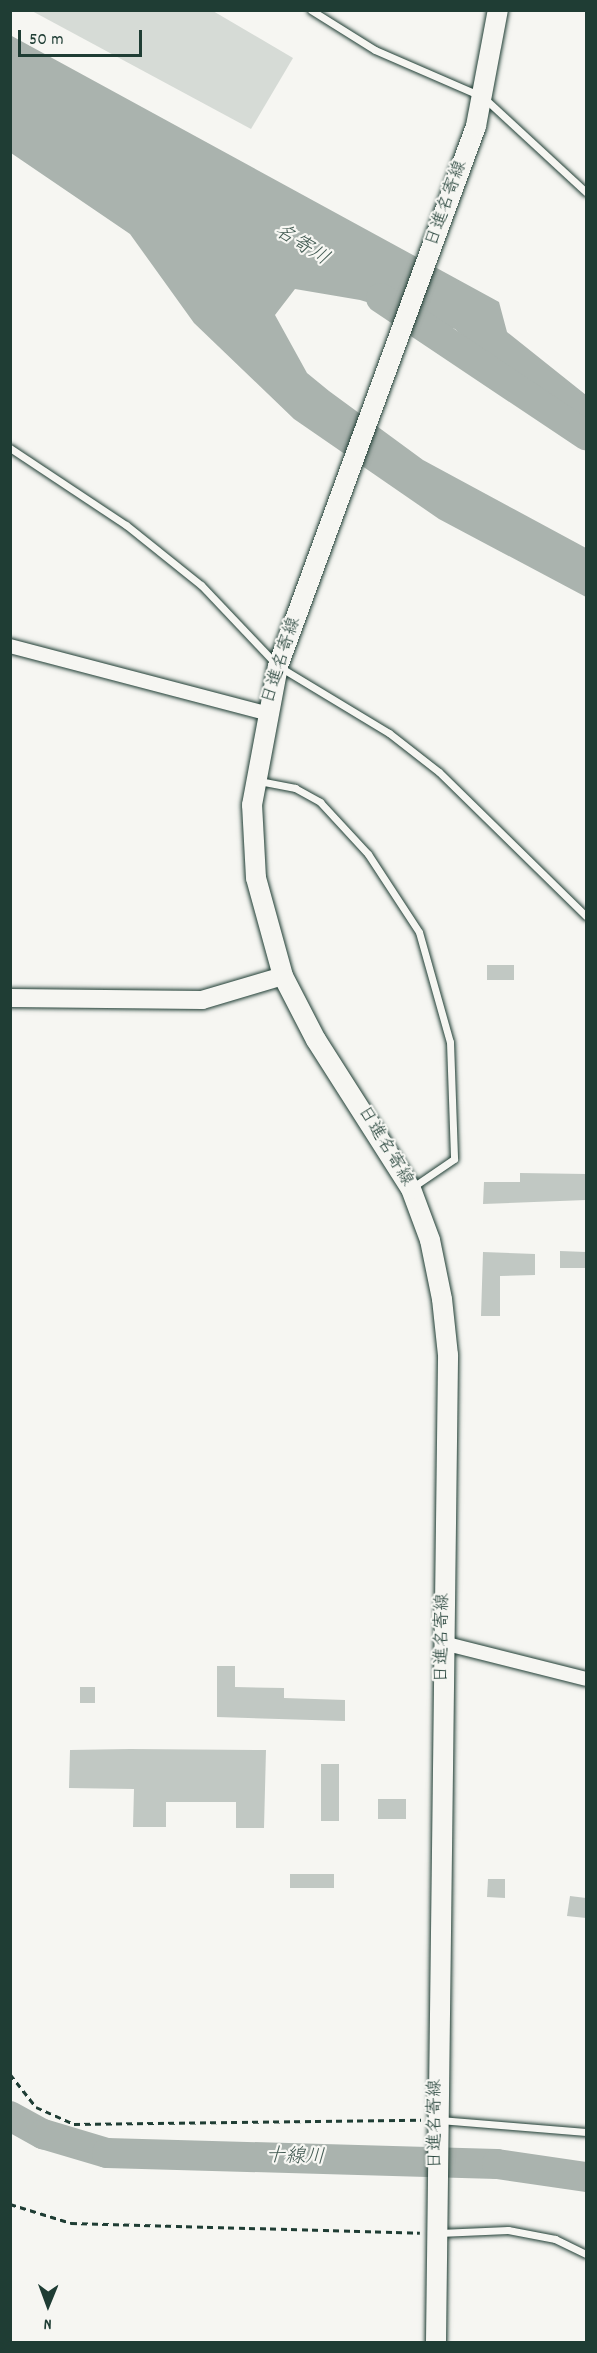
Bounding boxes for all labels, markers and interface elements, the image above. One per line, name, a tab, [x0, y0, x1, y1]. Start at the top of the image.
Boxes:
scale bar	[21, 18, 146, 56]
text: 50 m	[29, 28, 64, 53]
street label: 日進名寄線	[422, 158, 474, 250]
water label: 名寄川	[269, 220, 333, 272]
street label: 日進名寄線	[259, 615, 307, 707]
street label: 日進名寄線	[352, 1103, 416, 1191]
street label: 日進名寄線	[432, 1593, 456, 1683]
street label: 日進名寄線	[426, 2079, 448, 2169]
water label: 十線川	[265, 2145, 325, 2171]
north arrow	[18, 2275, 78, 2335]
text: N	[44, 2312, 52, 2335]

